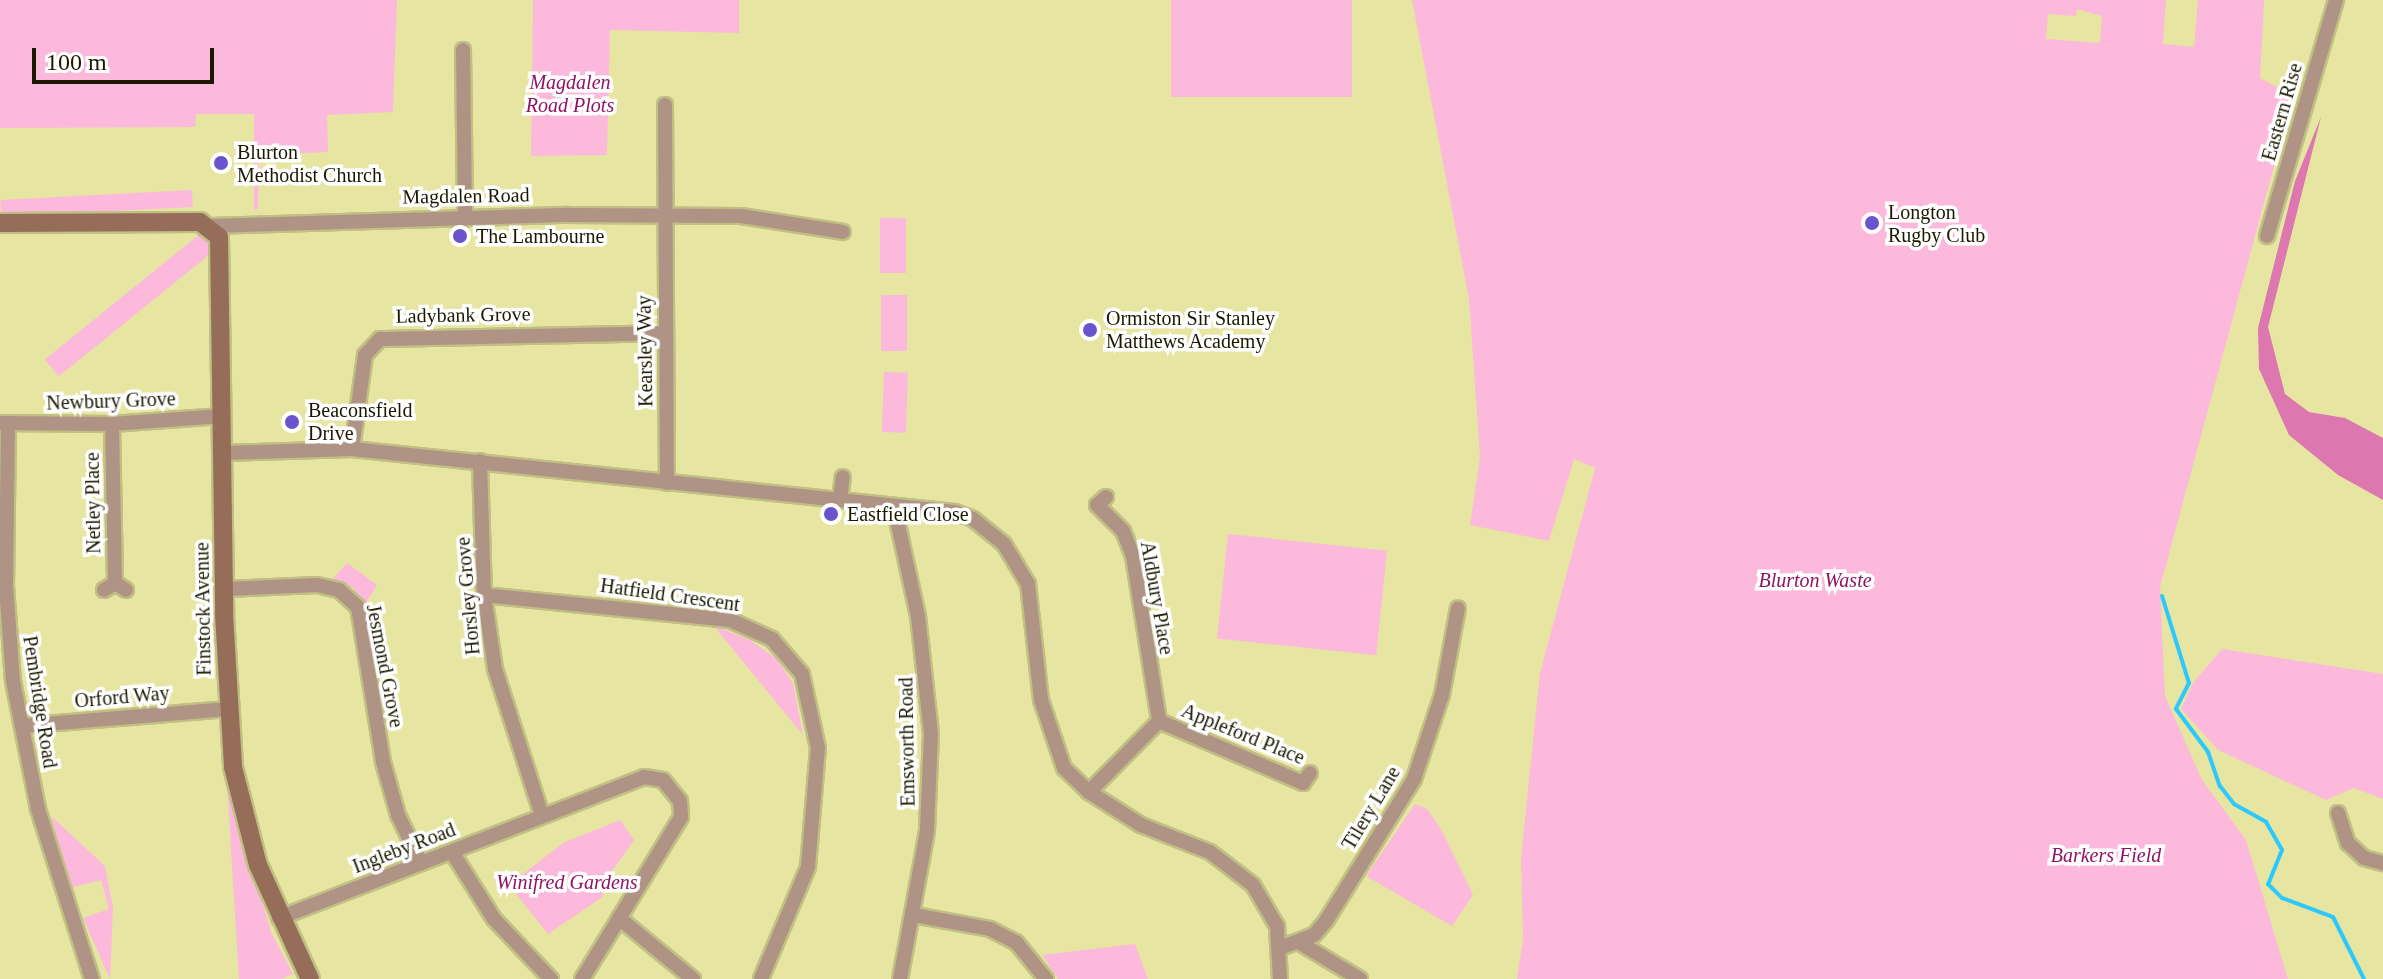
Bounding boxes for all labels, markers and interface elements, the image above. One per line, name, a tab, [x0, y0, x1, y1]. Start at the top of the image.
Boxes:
scale bar	[36, 32, 218, 82]
text: 100 m	[46, 49, 107, 75]
street label: Eastern Rise	[2257, 60, 2307, 164]
park label: Magdalen Road Plots	[526, 70, 614, 117]
place label: Blurton Methodist Church	[237, 140, 382, 187]
marker: Blurton Methodist Church	[212, 154, 230, 172]
street label: Magdalen Road	[402, 183, 530, 209]
place label: Longton Rugby Club	[1888, 200, 1985, 247]
marker: Longton Rugby Club	[1863, 214, 1881, 232]
place label: The Lambourne	[476, 224, 604, 248]
marker: The Lambourne	[451, 227, 469, 245]
street label: Kearsley Way	[632, 295, 658, 407]
street label: Ladybank Grove	[395, 302, 531, 328]
place label: Ormiston Sir Stanley Matthews Academy	[1106, 306, 1275, 353]
marker: Ormiston Sir Stanley Matthews Academy	[1081, 321, 1099, 339]
street label: Newbury Grove	[46, 387, 176, 415]
place label: Beaconsfield Drive	[308, 398, 412, 445]
marker: Beaconsfield Drive	[283, 413, 301, 431]
street label: Netley Place	[80, 452, 106, 554]
place label: Eastfield Close	[847, 502, 969, 526]
marker: Eastfield Close	[822, 505, 840, 523]
street label: Horsley Grove	[451, 536, 485, 656]
street label: Aldbury Place	[1135, 539, 1179, 657]
street label: Finstock Avenue	[190, 541, 216, 677]
park label: Blurton Waste	[1758, 568, 1872, 592]
street label: Hatfield Crescent	[599, 573, 741, 617]
street label: Jesmond Grove	[361, 602, 409, 730]
street label: Pembridge Road	[18, 634, 62, 770]
street label: Emsworth Road	[894, 677, 920, 807]
street label: Orford Way	[73, 681, 171, 713]
street label: Appleford Place	[1178, 698, 1308, 770]
street label: Tilery Lane	[1337, 762, 1405, 854]
street label: Ingleby Road	[349, 817, 459, 879]
park label: Barkers Field	[2051, 843, 2161, 867]
park label: Winifred Gardens	[496, 870, 638, 894]

